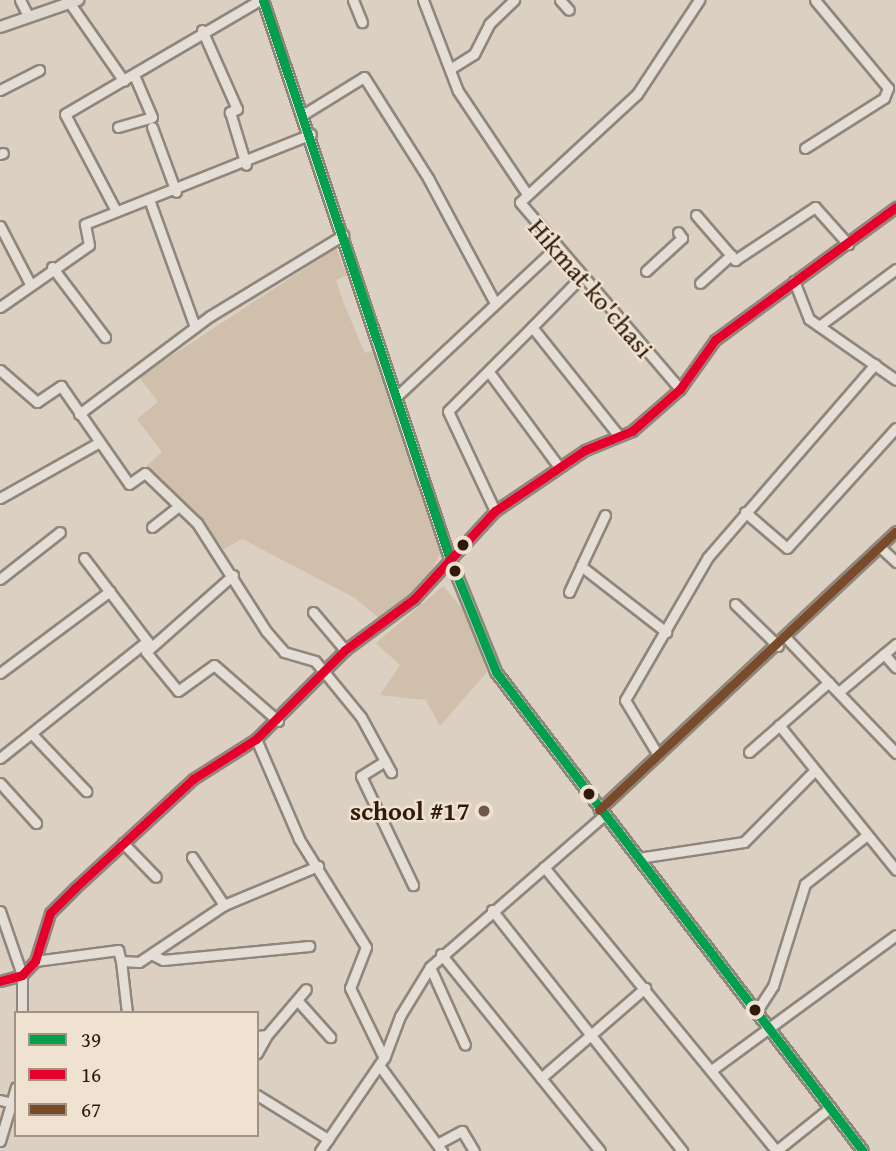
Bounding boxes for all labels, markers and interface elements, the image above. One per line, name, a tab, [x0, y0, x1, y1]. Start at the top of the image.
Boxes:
street label: Hikmat ko'chasi	[522, 212, 660, 364]
unlabelled marker	[456, 538, 470, 552]
unlabelled marker	[448, 564, 462, 578]
unlabelled marker	[582, 787, 596, 801]
place label: school #17	[350, 795, 470, 827]
marker: school #17	[476, 803, 492, 819]
unlabelled marker	[748, 1003, 762, 1017]
legend	[14, 1011, 259, 1137]
text: 39	[81, 1024, 101, 1055]
text: 16	[81, 1059, 101, 1090]
text: 67	[81, 1094, 101, 1125]

